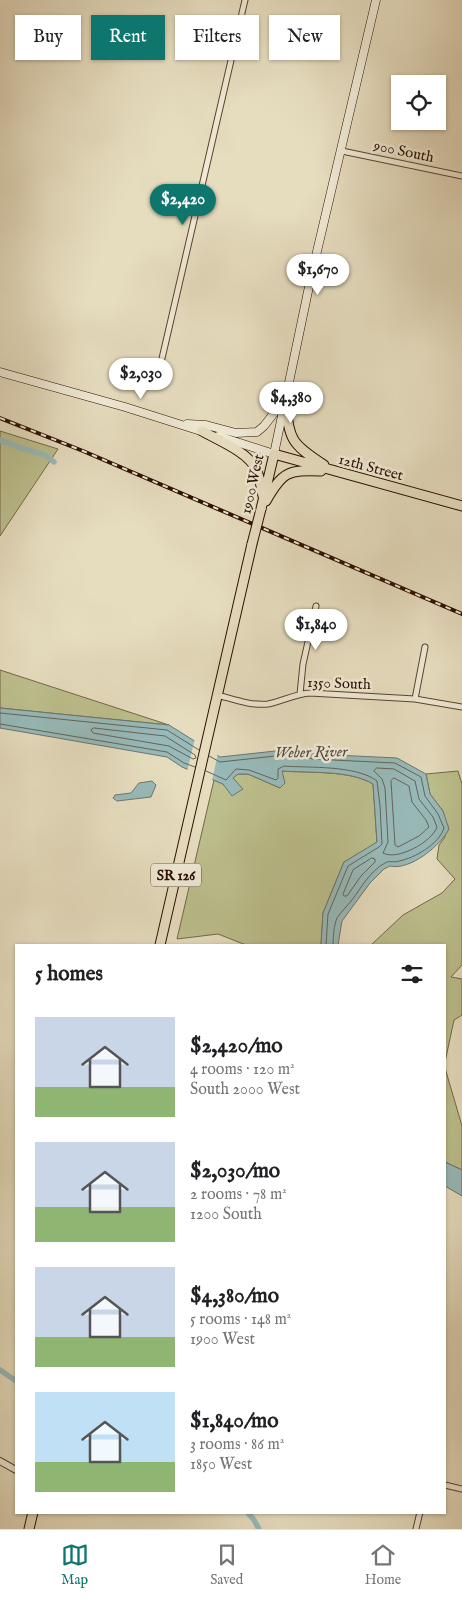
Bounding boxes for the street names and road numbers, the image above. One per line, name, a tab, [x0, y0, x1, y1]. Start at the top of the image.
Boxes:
street label: 900 South	[371, 136, 436, 167]
street label: 12th Street	[336, 450, 405, 485]
street label: 1900 West	[236, 452, 269, 516]
street label: 1350 South	[307, 673, 371, 694]
road number: SR 126	[151, 864, 201, 886]

